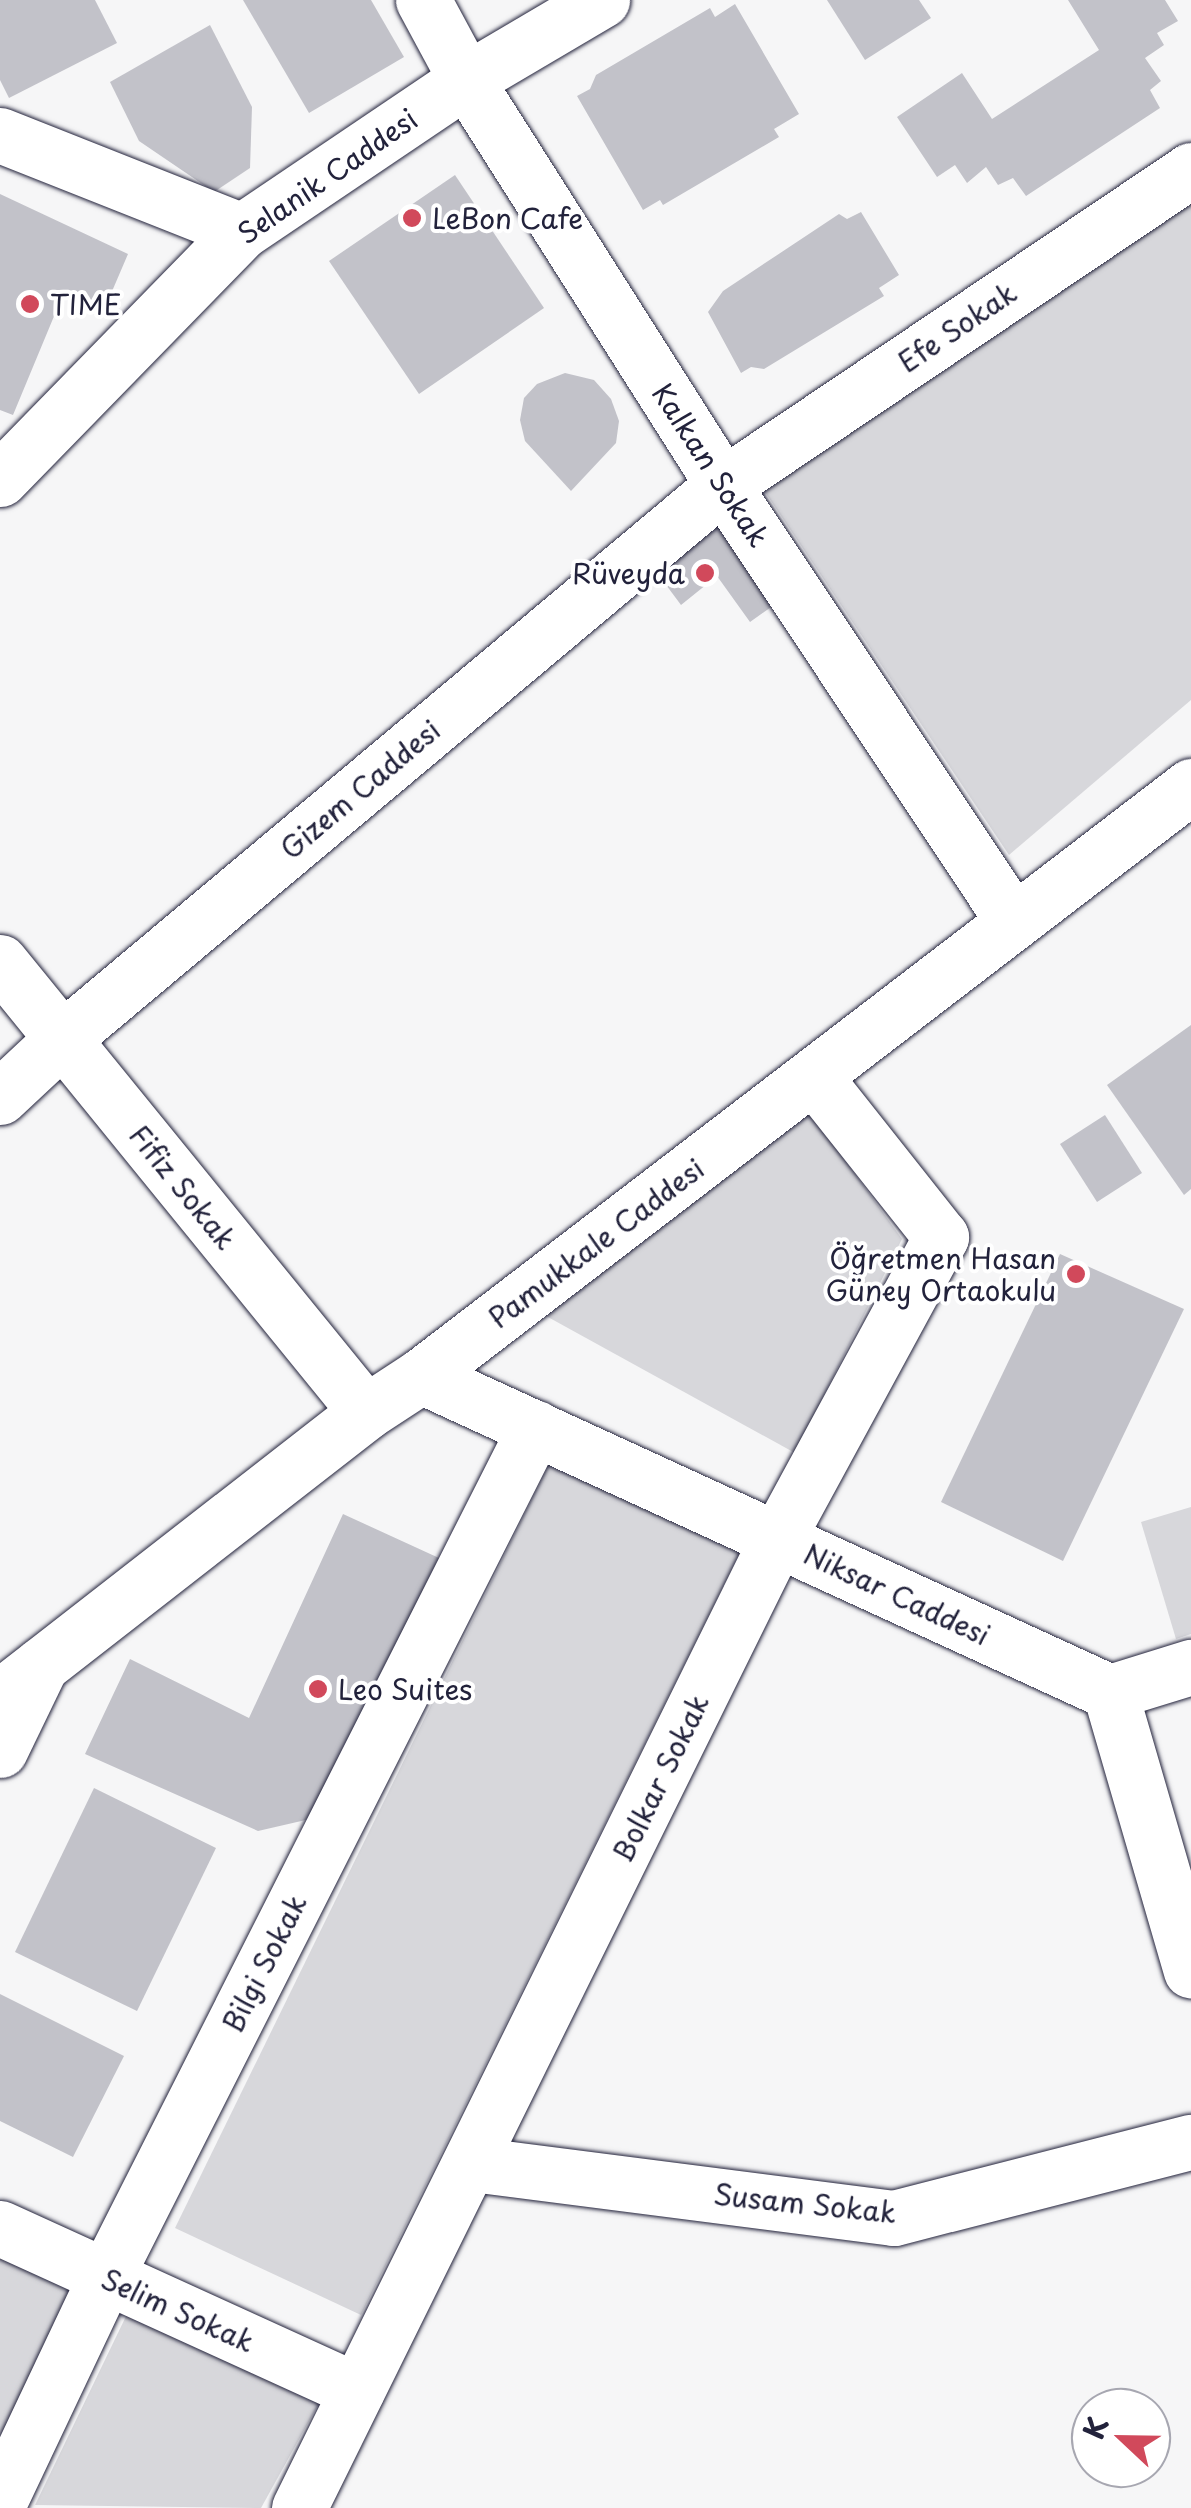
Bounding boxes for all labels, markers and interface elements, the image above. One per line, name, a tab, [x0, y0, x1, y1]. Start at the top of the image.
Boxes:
street label: Selanik Caddesi	[230, 101, 424, 251]
place label: LeBon Cafe	[432, 201, 584, 235]
marker: LeBon Cafe	[401, 207, 423, 229]
street label: Efe Sokak	[891, 275, 1023, 379]
place label: TIME	[50, 287, 122, 321]
marker: TIME	[19, 293, 41, 315]
street label: Kalkan Sokak	[646, 378, 776, 552]
place label: Rüveyda	[572, 556, 685, 590]
marker: Rüveyda	[694, 562, 716, 584]
street label: Gizem Caddesi	[273, 712, 447, 866]
street label: Fifiz Sokak	[123, 1118, 243, 1256]
street label: Pamukkale Caddesi	[481, 1150, 711, 1336]
place label: Öğretmen Hasan Güney Ortaokulu	[823, 1241, 1056, 1307]
marker: Öğretmen Hasan Güney Ortaokulu	[1065, 1263, 1087, 1285]
street label: Niksar Caddesi	[799, 1536, 995, 1652]
place label: Leo Suites	[338, 1672, 474, 1706]
marker: Leo Suites	[307, 1678, 329, 1700]
street label: Bolkar Sokak	[605, 1688, 715, 1868]
street label: Bilgi Sokak	[215, 1888, 313, 2038]
street label: Susam Sokak	[712, 2177, 898, 2229]
street label: Selim Sokak	[96, 2261, 260, 2359]
north arrow	[1071, 2388, 1171, 2488]
text: K	[1071, 2410, 1118, 2445]

